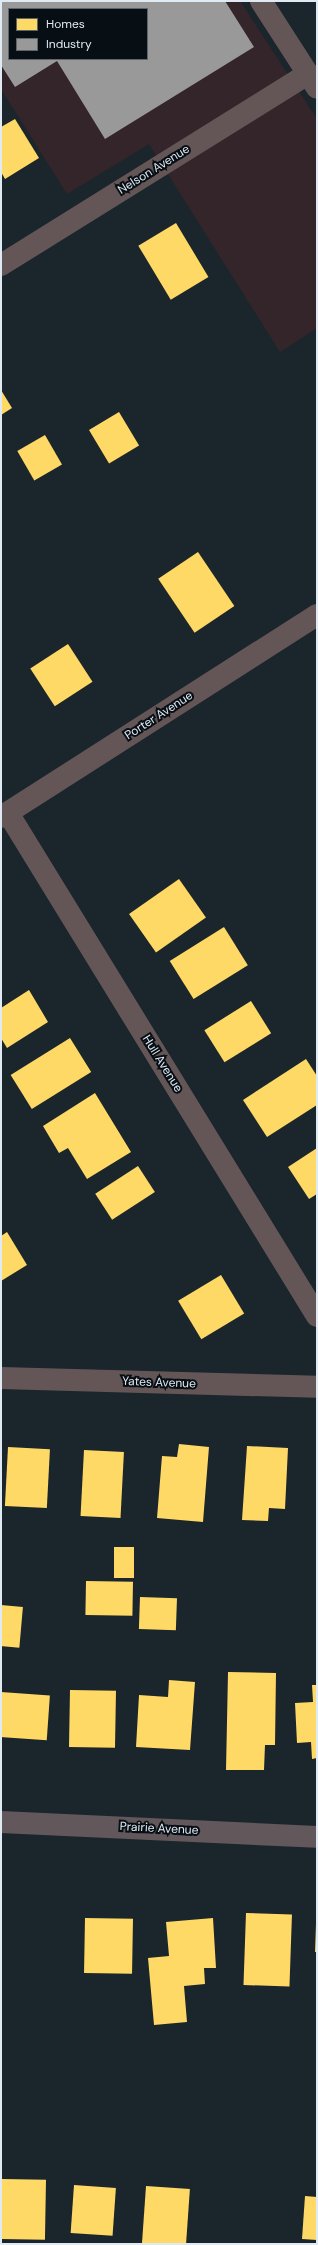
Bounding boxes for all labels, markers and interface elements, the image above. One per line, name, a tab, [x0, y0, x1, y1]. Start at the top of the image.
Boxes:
legend	[8, 8, 148, 60]
text: Homes	[46, 16, 85, 32]
text: Industry	[46, 36, 92, 52]
street label: Nelson Avenue	[116, 142, 192, 198]
street label: Porter Avenue	[122, 689, 196, 743]
street label: Hull Avenue	[139, 1033, 185, 1095]
street label: Yates Avenue	[122, 1375, 196, 1391]
street label: Prairie Avenue	[119, 1820, 199, 1838]

